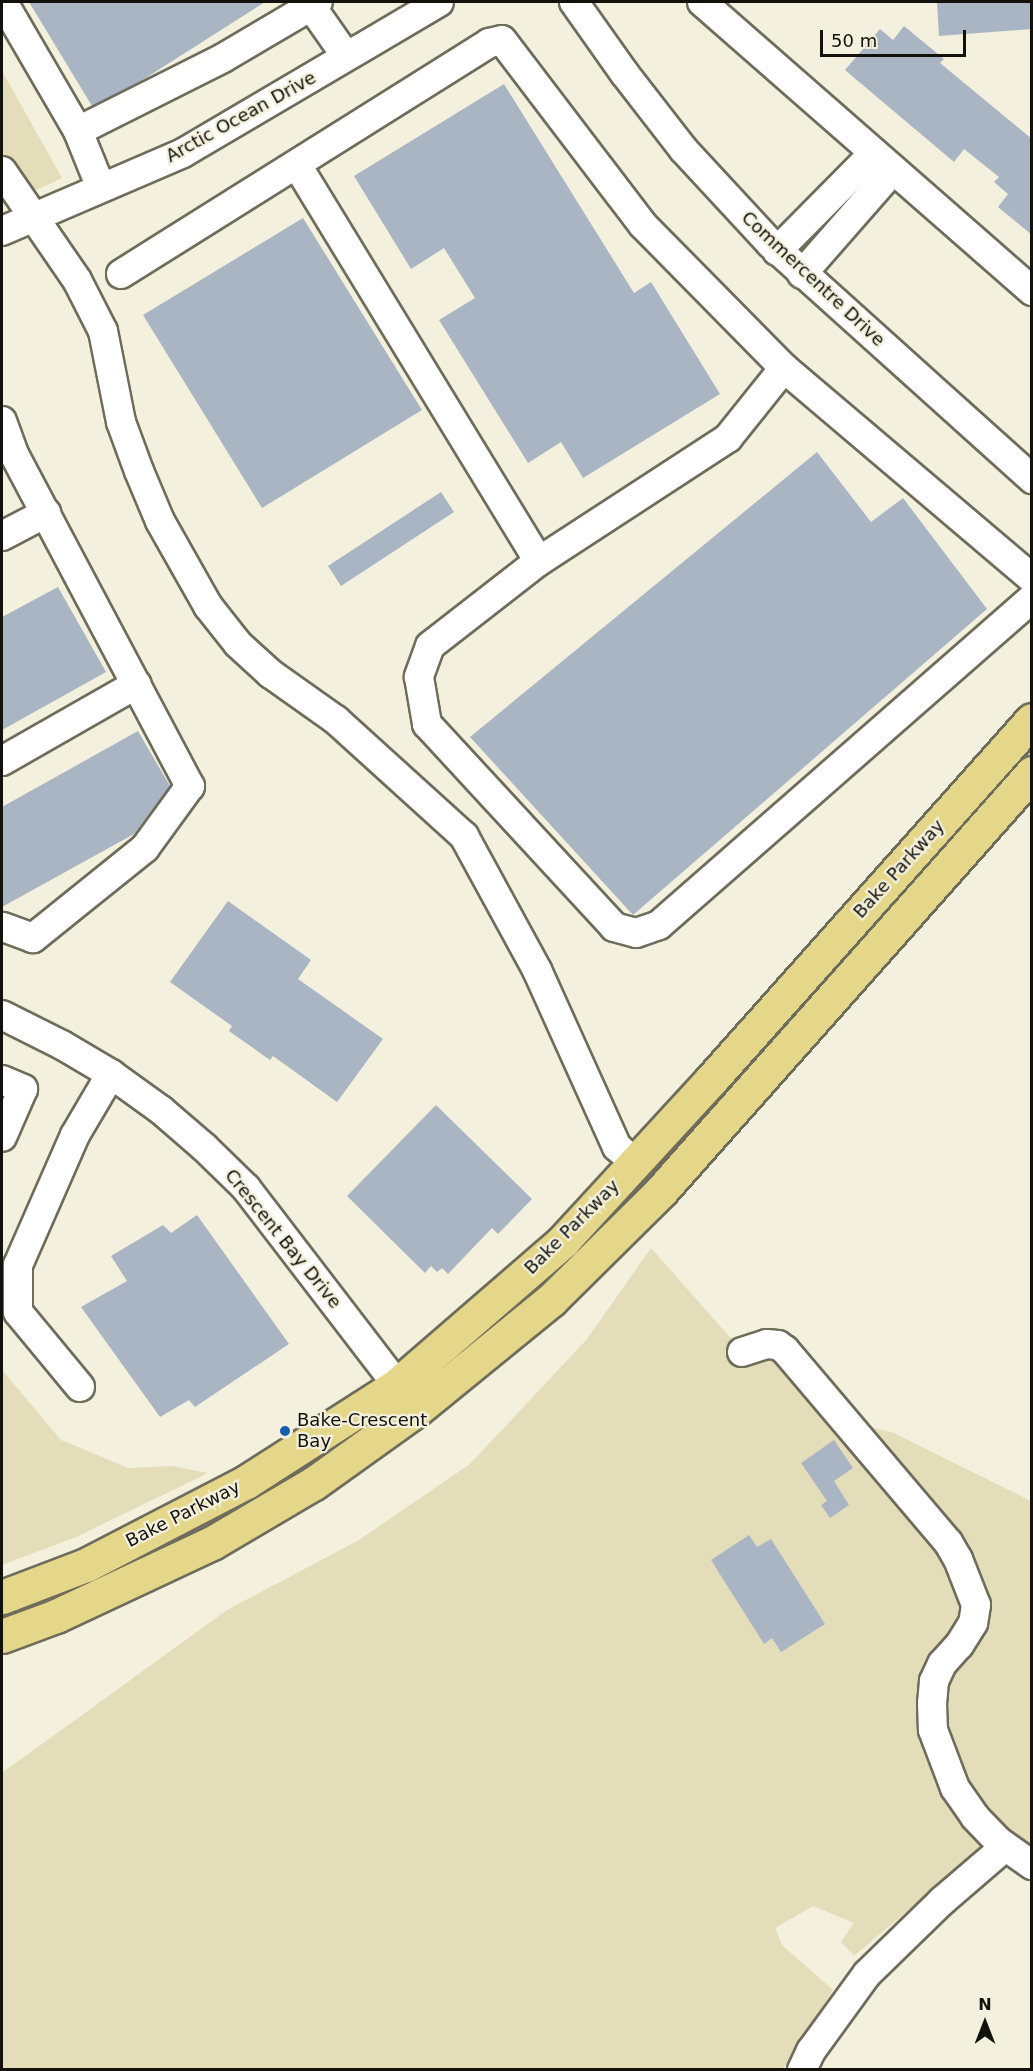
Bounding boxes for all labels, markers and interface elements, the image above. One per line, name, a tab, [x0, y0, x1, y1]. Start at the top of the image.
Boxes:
scale bar	[823, 18, 968, 56]
text: 50 m	[831, 30, 877, 51]
street label: Arctic Ocean Drive	[162, 67, 320, 167]
street label: Commercentre Drive	[737, 207, 889, 351]
street label: Bake Parkway	[849, 815, 949, 923]
street label: Crescent Bay Drive	[220, 1165, 346, 1313]
street label: Bake Parkway	[520, 1175, 624, 1279]
place label: Bake-Crescent Bay	[297, 1410, 427, 1452]
marker: Bake-Crescent Bay	[278, 1424, 292, 1438]
street label: Bake Parkway	[122, 1476, 244, 1552]
north arrow	[955, 1993, 1015, 2053]
text: N	[978, 1995, 992, 2014]

